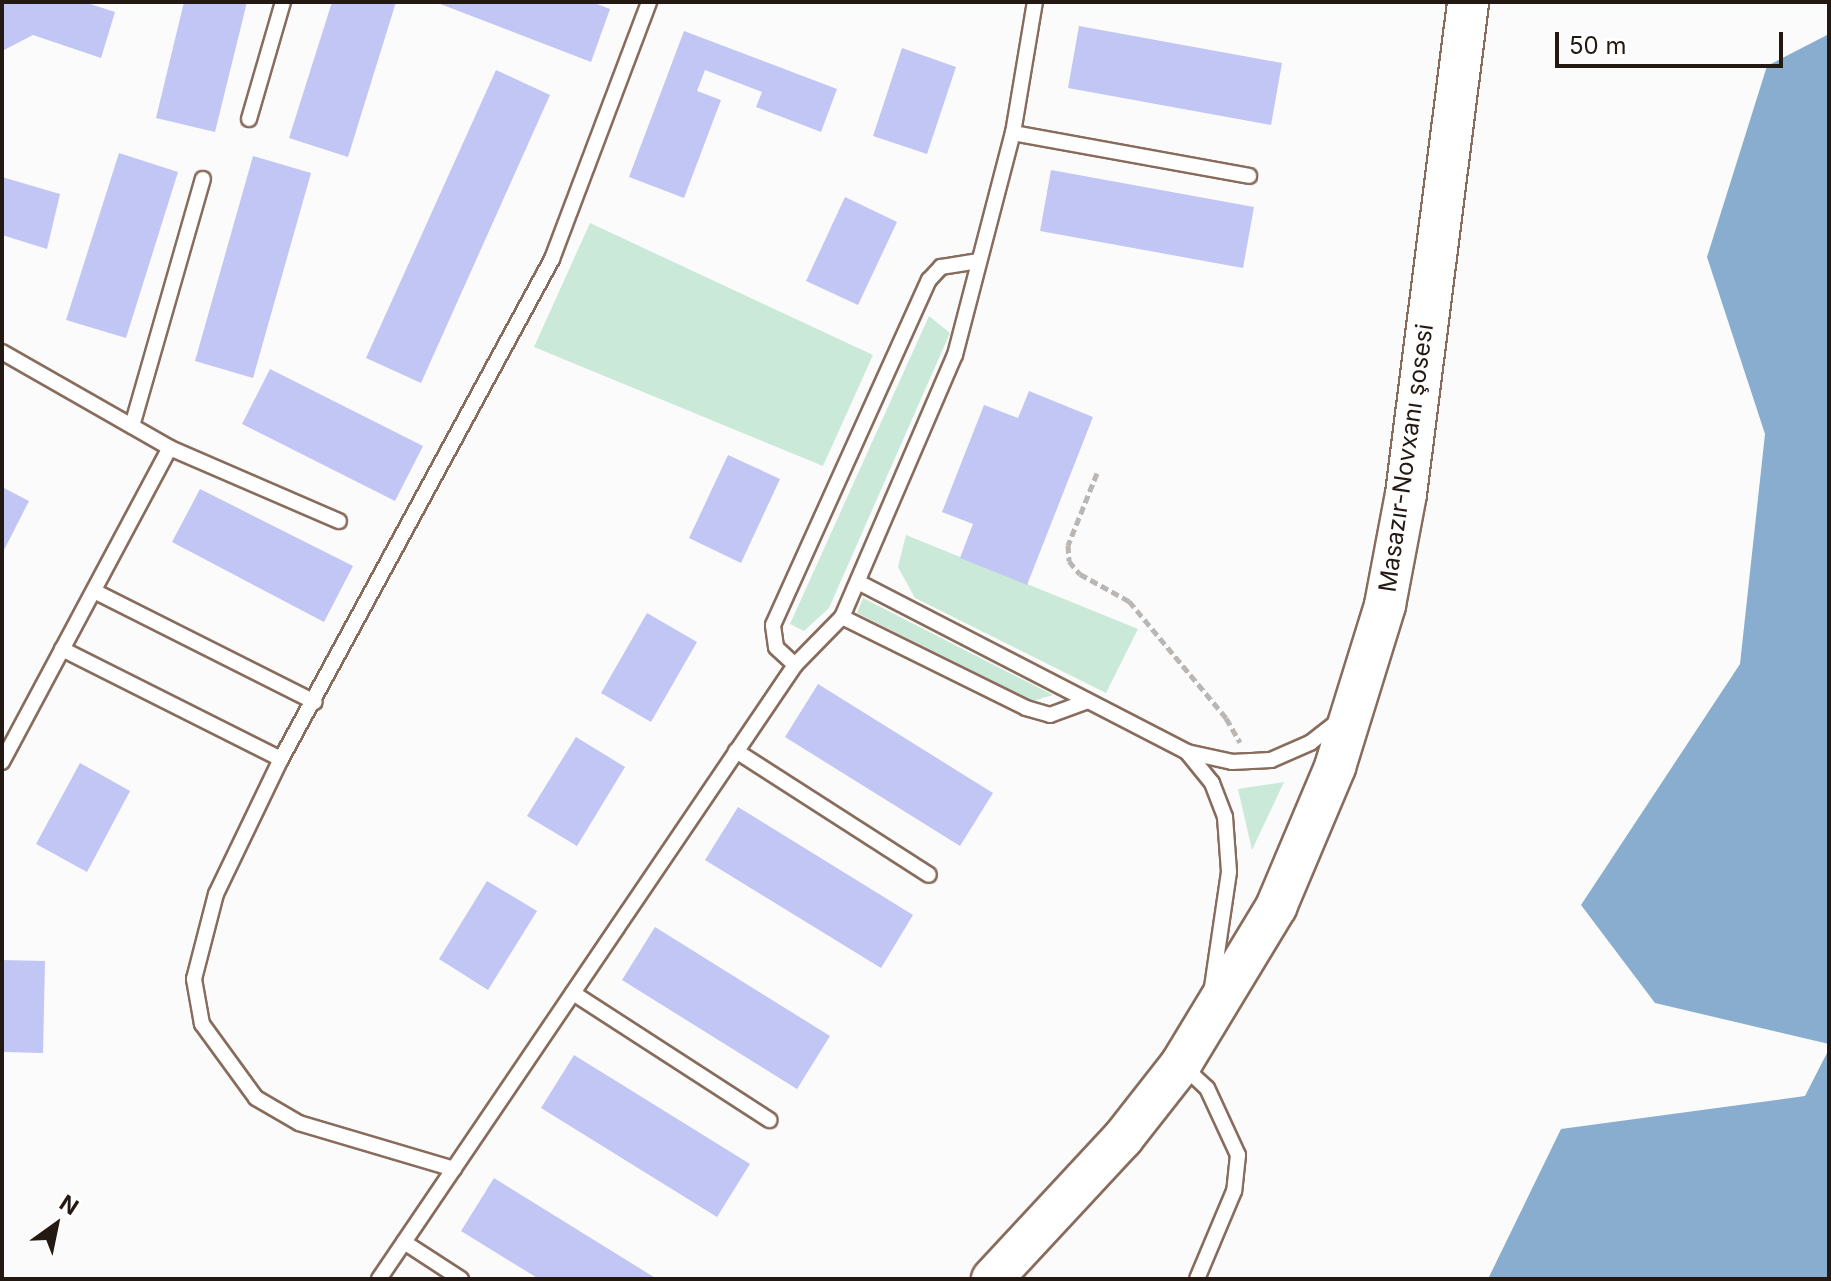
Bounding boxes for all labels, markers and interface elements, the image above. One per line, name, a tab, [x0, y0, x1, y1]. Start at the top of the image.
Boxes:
scale bar	[1559, 16, 1787, 66]
text: 50 m	[1569, 31, 1627, 60]
street label: Masazır-Novxanı şosesi	[1373, 322, 1439, 594]
north arrow	[16, 1185, 96, 1265]
text: N	[55, 1189, 83, 1220]

